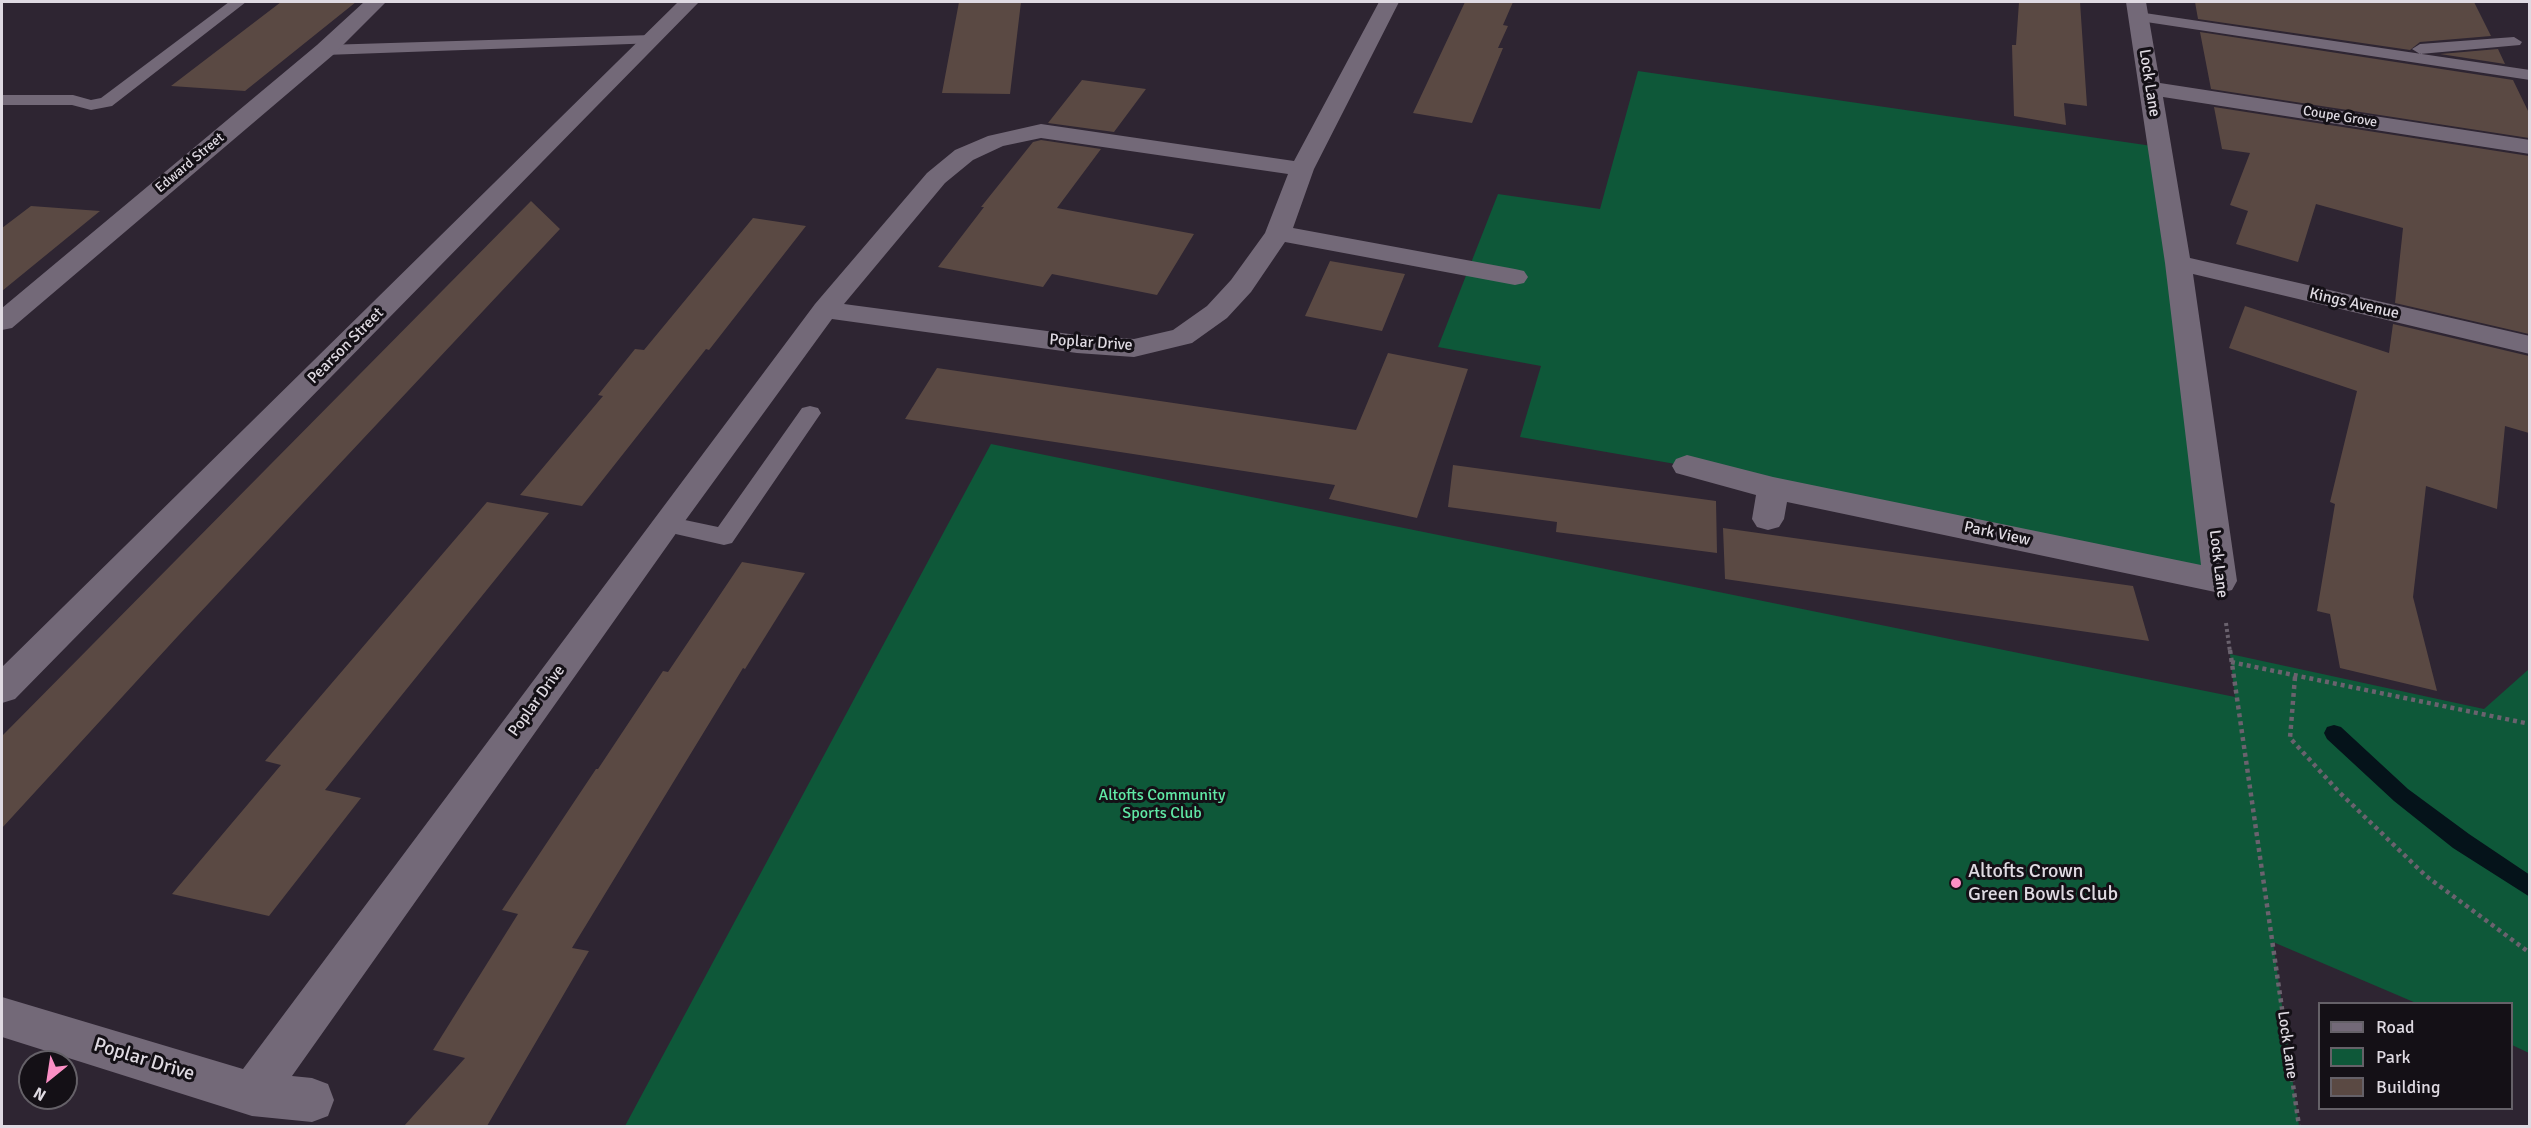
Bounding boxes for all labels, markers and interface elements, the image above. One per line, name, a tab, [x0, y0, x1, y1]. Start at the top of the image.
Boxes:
street label: Lock Lane	[2134, 48, 2164, 118]
street label: Coupe Grove	[2302, 103, 2378, 131]
street label: Edward Street	[152, 129, 228, 197]
street label: Kings Avenue	[2307, 284, 2401, 324]
street label: Pearson Street	[304, 304, 388, 388]
street label: Poplar Drive	[1049, 331, 1133, 355]
street label: Park View	[1962, 518, 2032, 550]
street label: Lock Lane	[2204, 529, 2232, 599]
street label: Poplar Drive	[505, 662, 569, 740]
park label: Altofts Community Sports Club	[1099, 786, 1225, 824]
place label: Altofts Crown Green Bowls Club	[1968, 860, 2118, 907]
marker: Altofts Crown Green Bowls Club	[1949, 876, 1963, 890]
legend	[2318, 1002, 2513, 1110]
street label: Lock Lane	[2273, 1010, 2301, 1080]
text: Road	[2376, 1016, 2415, 1038]
street label: Poplar Drive	[91, 1033, 197, 1087]
text: Park	[2376, 1046, 2411, 1068]
north arrow	[18, 1050, 78, 1110]
text: Building	[2376, 1076, 2440, 1098]
text: N	[30, 1082, 50, 1105]

